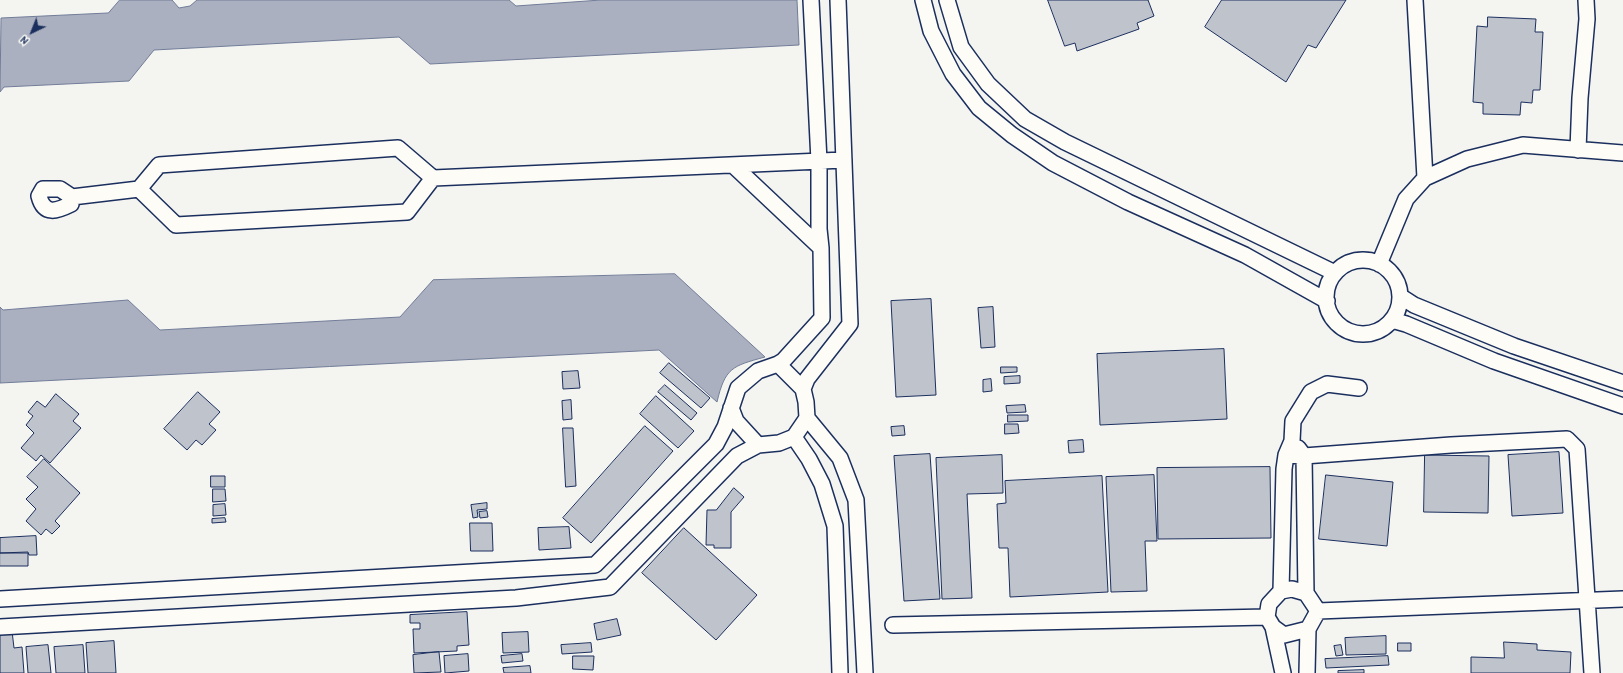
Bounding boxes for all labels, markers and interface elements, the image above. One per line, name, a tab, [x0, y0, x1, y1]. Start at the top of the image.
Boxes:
north arrow	[12, 12, 52, 52]
text: N	[17, 34, 31, 48]

